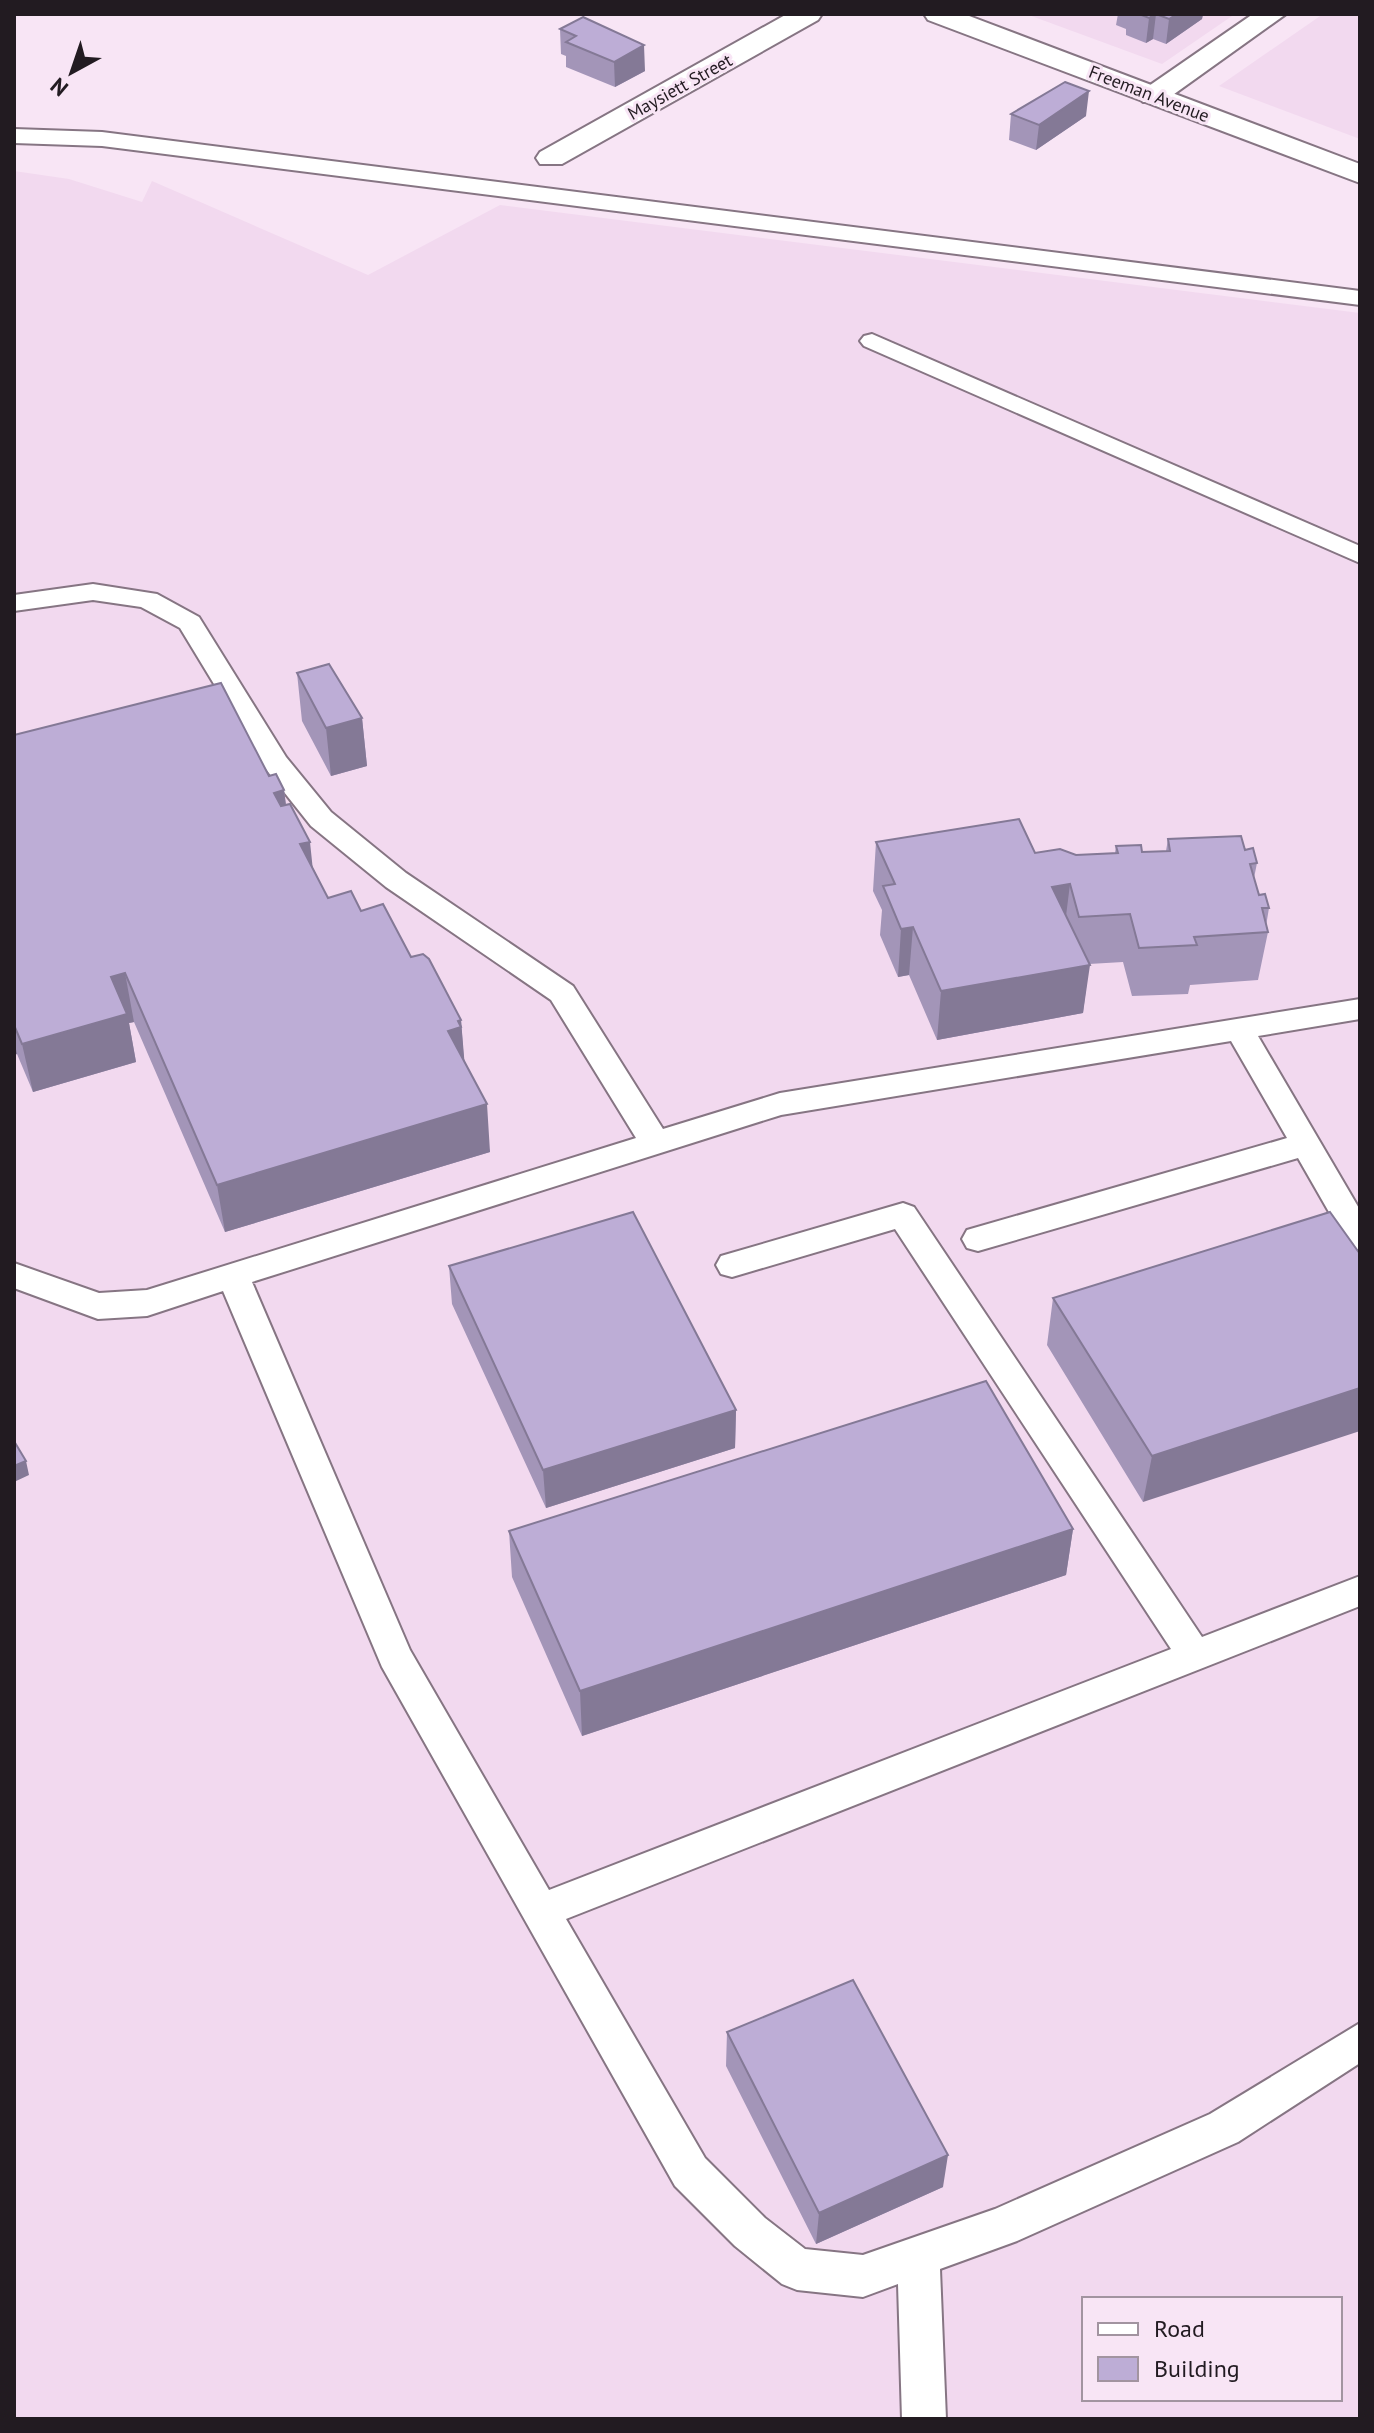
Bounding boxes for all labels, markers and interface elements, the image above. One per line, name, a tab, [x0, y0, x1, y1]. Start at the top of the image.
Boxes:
north arrow	[32, 32, 112, 112]
street label: Maysiett Street	[623, 48, 736, 125]
street label: Freeman Avenue	[1086, 60, 1213, 127]
text: N	[45, 72, 74, 103]
legend	[1082, 2297, 1342, 2401]
text: Road	[1154, 2313, 1205, 2344]
text: Building	[1154, 2353, 1240, 2384]

